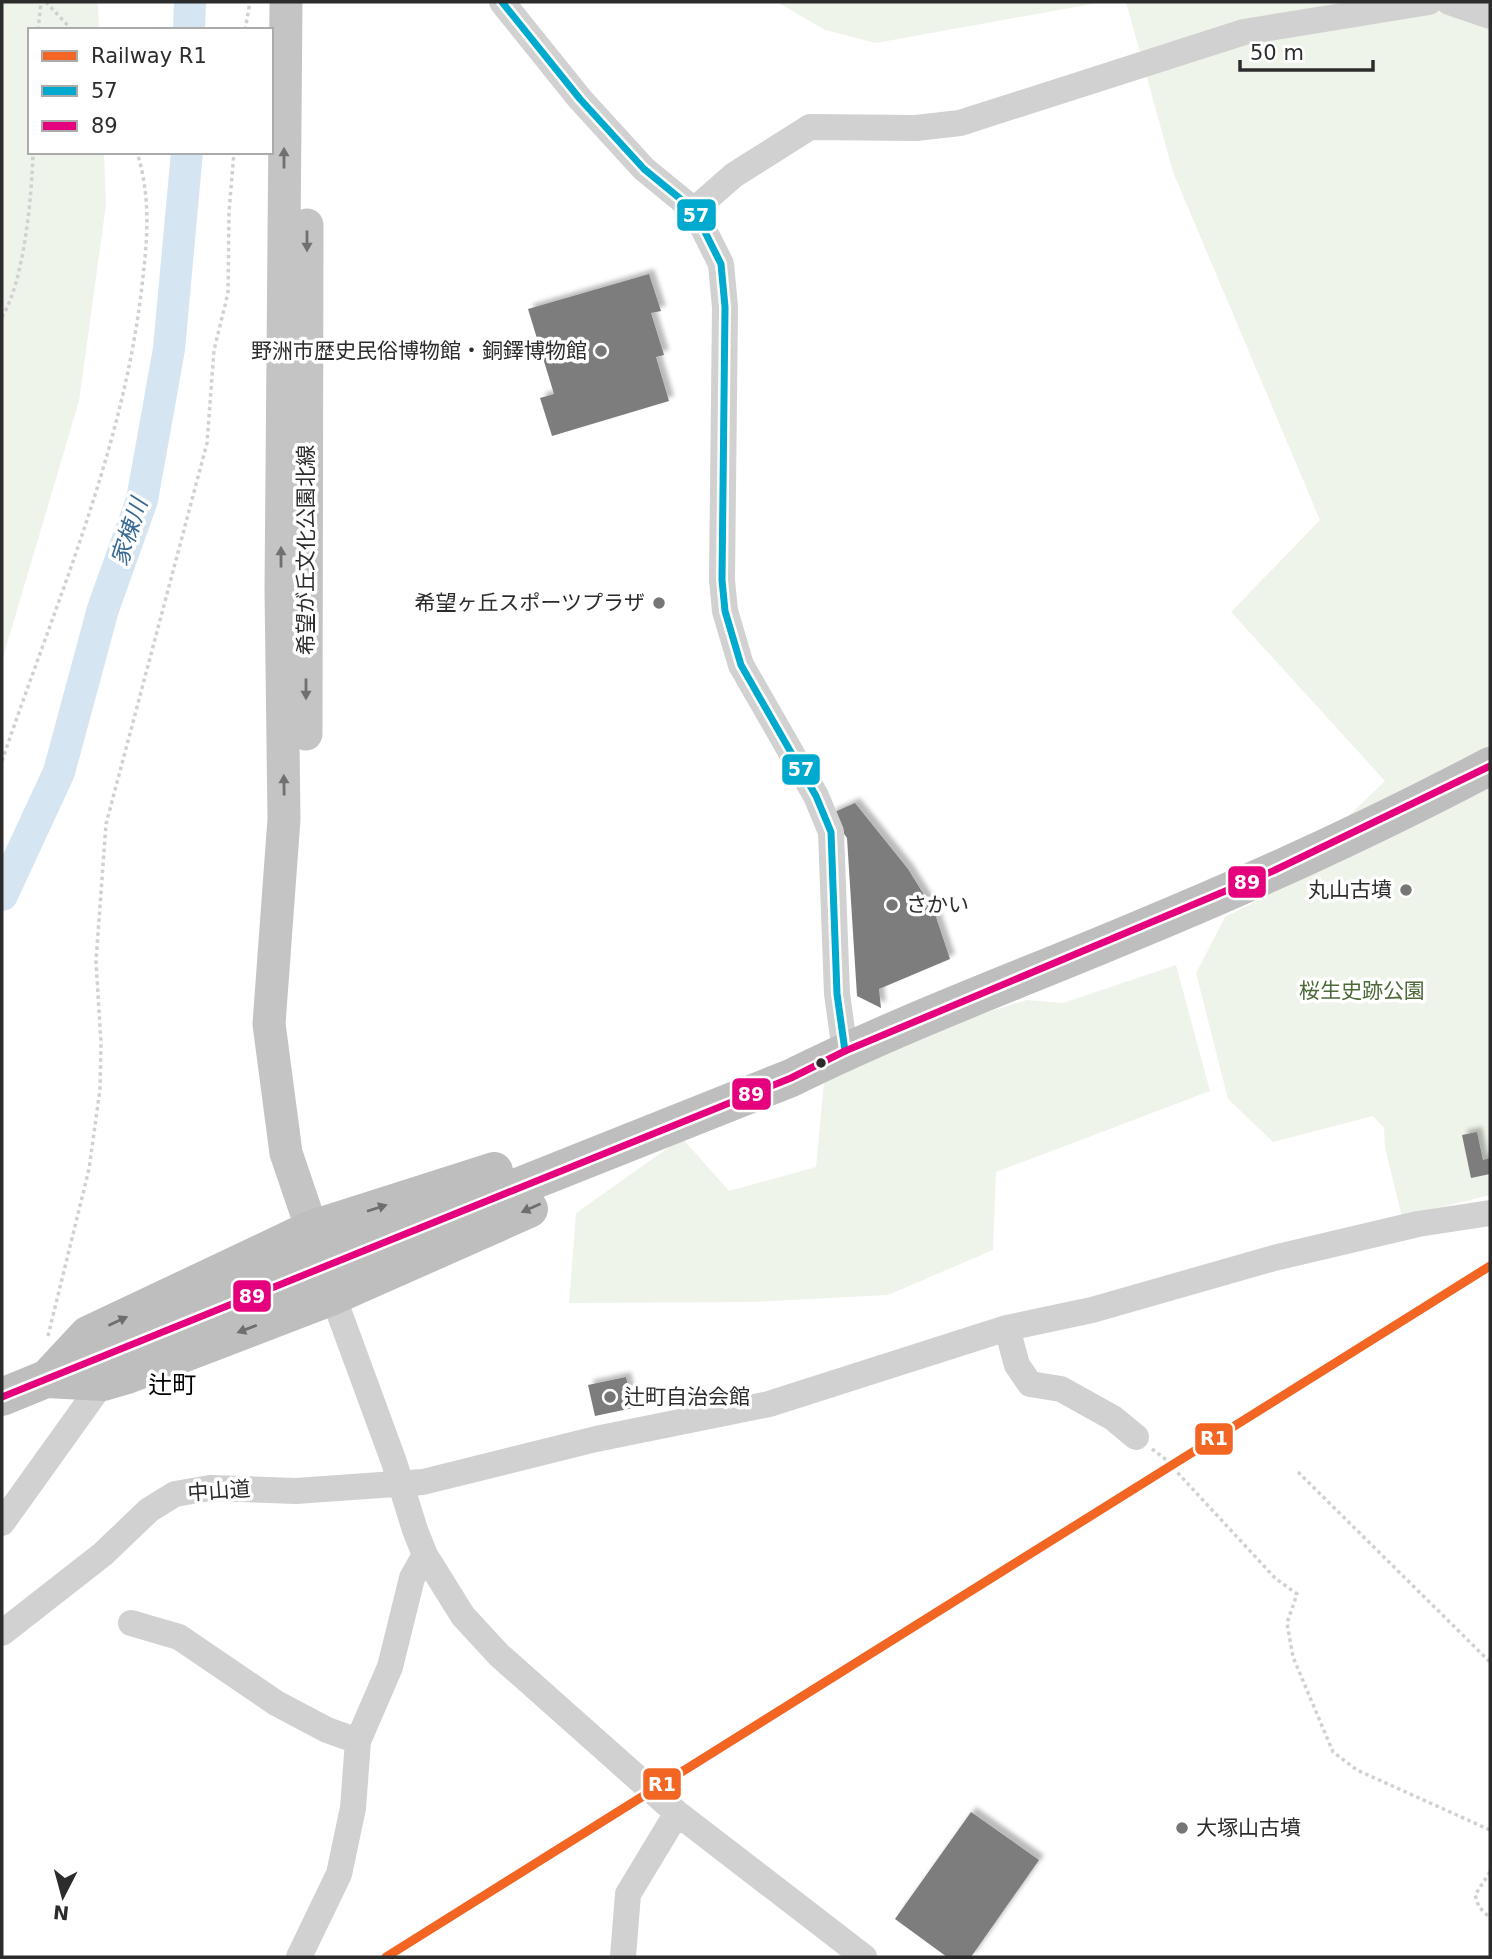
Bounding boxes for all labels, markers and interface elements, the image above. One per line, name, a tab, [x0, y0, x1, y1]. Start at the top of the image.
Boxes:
legend	[28, 28, 273, 154]
scale bar	[1240, 28, 1373, 72]
text: 50 m	[1250, 41, 1304, 65]
text: Railway R1	[91, 44, 207, 68]
text: 57	[91, 79, 118, 103]
text: 89	[91, 114, 118, 138]
one-way arrow	[278, 147, 290, 169]
line badge: 57	[676, 198, 717, 232]
text: 57	[683, 204, 709, 226]
one-way arrow	[301, 231, 313, 253]
place label: 野洲市歴史民俗博物館・銅鐸博物館	[251, 339, 587, 363]
marker: 野洲市歴史民俗博物館・銅鐸博物館	[593, 343, 609, 359]
street label: 希望が丘文化公園北線	[294, 445, 318, 655]
water label: 家棟川	[106, 492, 153, 569]
one-way arrow	[275, 546, 287, 568]
place label: 希望ヶ丘スポーツプラザ	[414, 591, 645, 615]
marker: 希望ヶ丘スポーツプラザ	[651, 595, 667, 611]
one-way arrow	[300, 679, 312, 701]
line badge: 57	[781, 753, 821, 786]
text: 57	[788, 758, 814, 780]
one-way arrow	[278, 773, 290, 795]
line badge: 89	[1227, 865, 1267, 899]
text: 89	[1234, 871, 1260, 893]
place label: 丸山古墳	[1308, 878, 1392, 902]
marker: 丸山古墳	[1398, 882, 1414, 898]
place label: さかい	[906, 893, 969, 917]
marker: さかい	[884, 897, 900, 913]
park label: 桜生史跡公園	[1299, 979, 1425, 1003]
unlabelled marker	[814, 1056, 828, 1070]
line badge: 89	[731, 1077, 772, 1111]
text: 89	[738, 1083, 764, 1105]
one-way arrow	[367, 1202, 388, 1213]
one-way arrow	[520, 1203, 541, 1214]
line badge: 89	[232, 1279, 272, 1313]
text: 89	[239, 1285, 265, 1307]
one-way arrow	[108, 1315, 128, 1326]
one-way arrow	[236, 1324, 257, 1335]
district label: 辻町	[148, 1371, 196, 1399]
place label: 辻町自治会館	[624, 1385, 750, 1409]
marker: 辻町自治会館	[602, 1389, 618, 1405]
line badge: R1	[1194, 1422, 1234, 1456]
text: R1	[1200, 1427, 1228, 1449]
street label: 中山道	[187, 1477, 251, 1505]
line badge: R1	[642, 1767, 682, 1801]
text: R1	[648, 1773, 676, 1795]
place label: 大塚山古墳	[1196, 1816, 1301, 1840]
marker: 大塚山古墳	[1174, 1820, 1190, 1836]
north arrow	[28, 1861, 98, 1931]
text: N	[52, 1901, 70, 1925]

